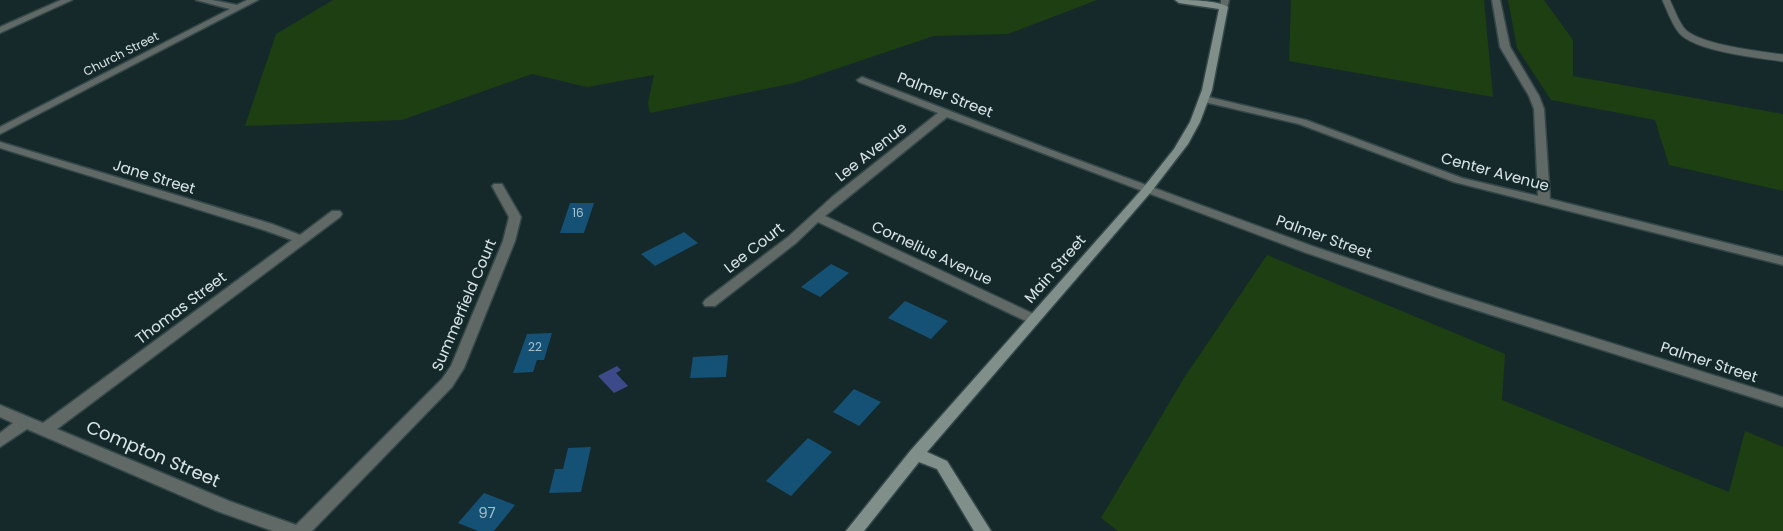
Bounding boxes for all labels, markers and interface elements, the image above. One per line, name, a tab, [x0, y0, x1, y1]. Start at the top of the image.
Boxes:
street label: Church Street	[80, 27, 161, 80]
street label: Palmer Street	[894, 67, 996, 122]
street label: Lee Avenue	[831, 117, 911, 186]
street label: Center Avenue	[1439, 147, 1552, 196]
street label: Jane Street	[110, 154, 198, 199]
house number: 16	[572, 204, 584, 221]
street label: Palmer Street	[1273, 209, 1375, 264]
street label: Cornelius Avenue	[868, 215, 996, 290]
street label: Lee Court	[719, 217, 788, 278]
street label: Main Street	[1019, 230, 1090, 307]
street label: Summerfield Court	[426, 235, 501, 374]
street label: Thomas Street	[131, 267, 230, 349]
street label: Palmer Street	[1658, 336, 1760, 387]
house number: 22	[528, 338, 542, 355]
street label: Compton Street	[82, 414, 224, 493]
house number: 97	[478, 502, 496, 523]

